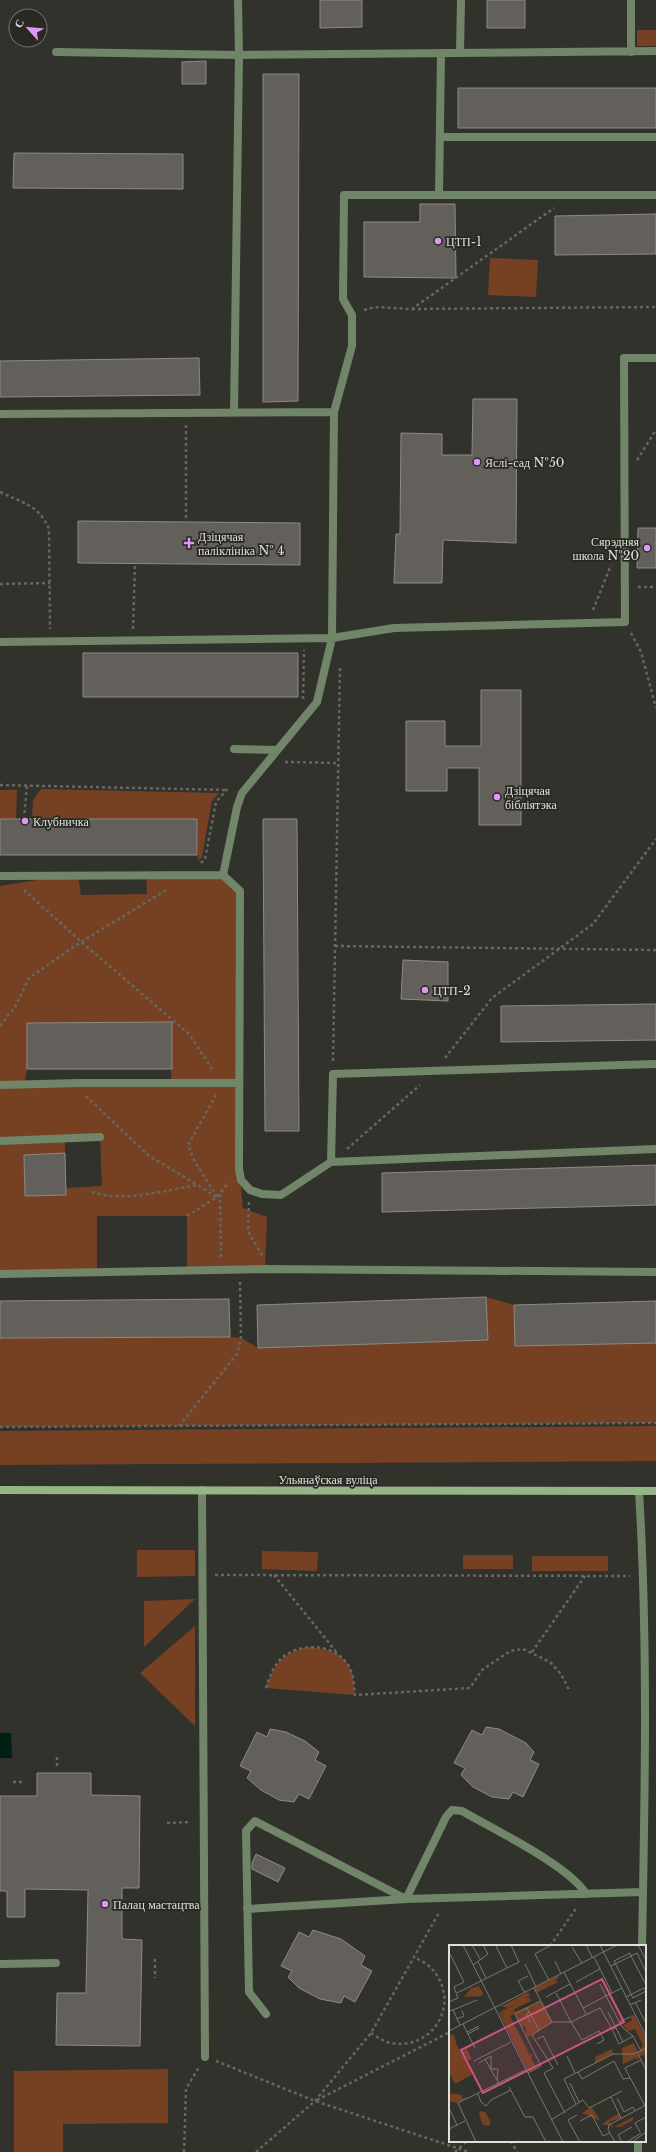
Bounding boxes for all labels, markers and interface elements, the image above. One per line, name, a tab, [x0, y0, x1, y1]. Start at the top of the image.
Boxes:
north arrow	[8, 8, 48, 48]
text: С	[11, 17, 27, 30]
place label: ЦТП-1	[446, 234, 482, 249]
marker: ЦТП-1	[433, 236, 443, 246]
place label: Яслі-сад №50	[485, 455, 564, 470]
marker: Яслі-сад №50	[472, 457, 482, 467]
place label: Дзіцячая паліклініка № 4	[198, 529, 284, 558]
place label: Сярэдняя школа №20	[573, 534, 639, 563]
marker: Дзіцячая паліклініка № 4	[183, 537, 195, 549]
marker: Сярэдняя школа №20	[642, 543, 652, 553]
place label: Дзіцячая бібліятэка	[505, 783, 557, 812]
marker: Дзіцячая бібліятэка	[492, 792, 502, 802]
place label: Клубничка	[33, 814, 89, 829]
marker: Клубничка	[20, 816, 30, 826]
place label: ЦТП-2	[433, 983, 471, 998]
marker: ЦТП-2	[420, 985, 430, 995]
street label: Ульянаўская вуліца	[279, 1472, 378, 1487]
place label: Палац мастацтва	[113, 1897, 200, 1912]
marker: Палац мастацтва	[100, 1899, 110, 1909]
inset map	[449, 1945, 646, 2142]

